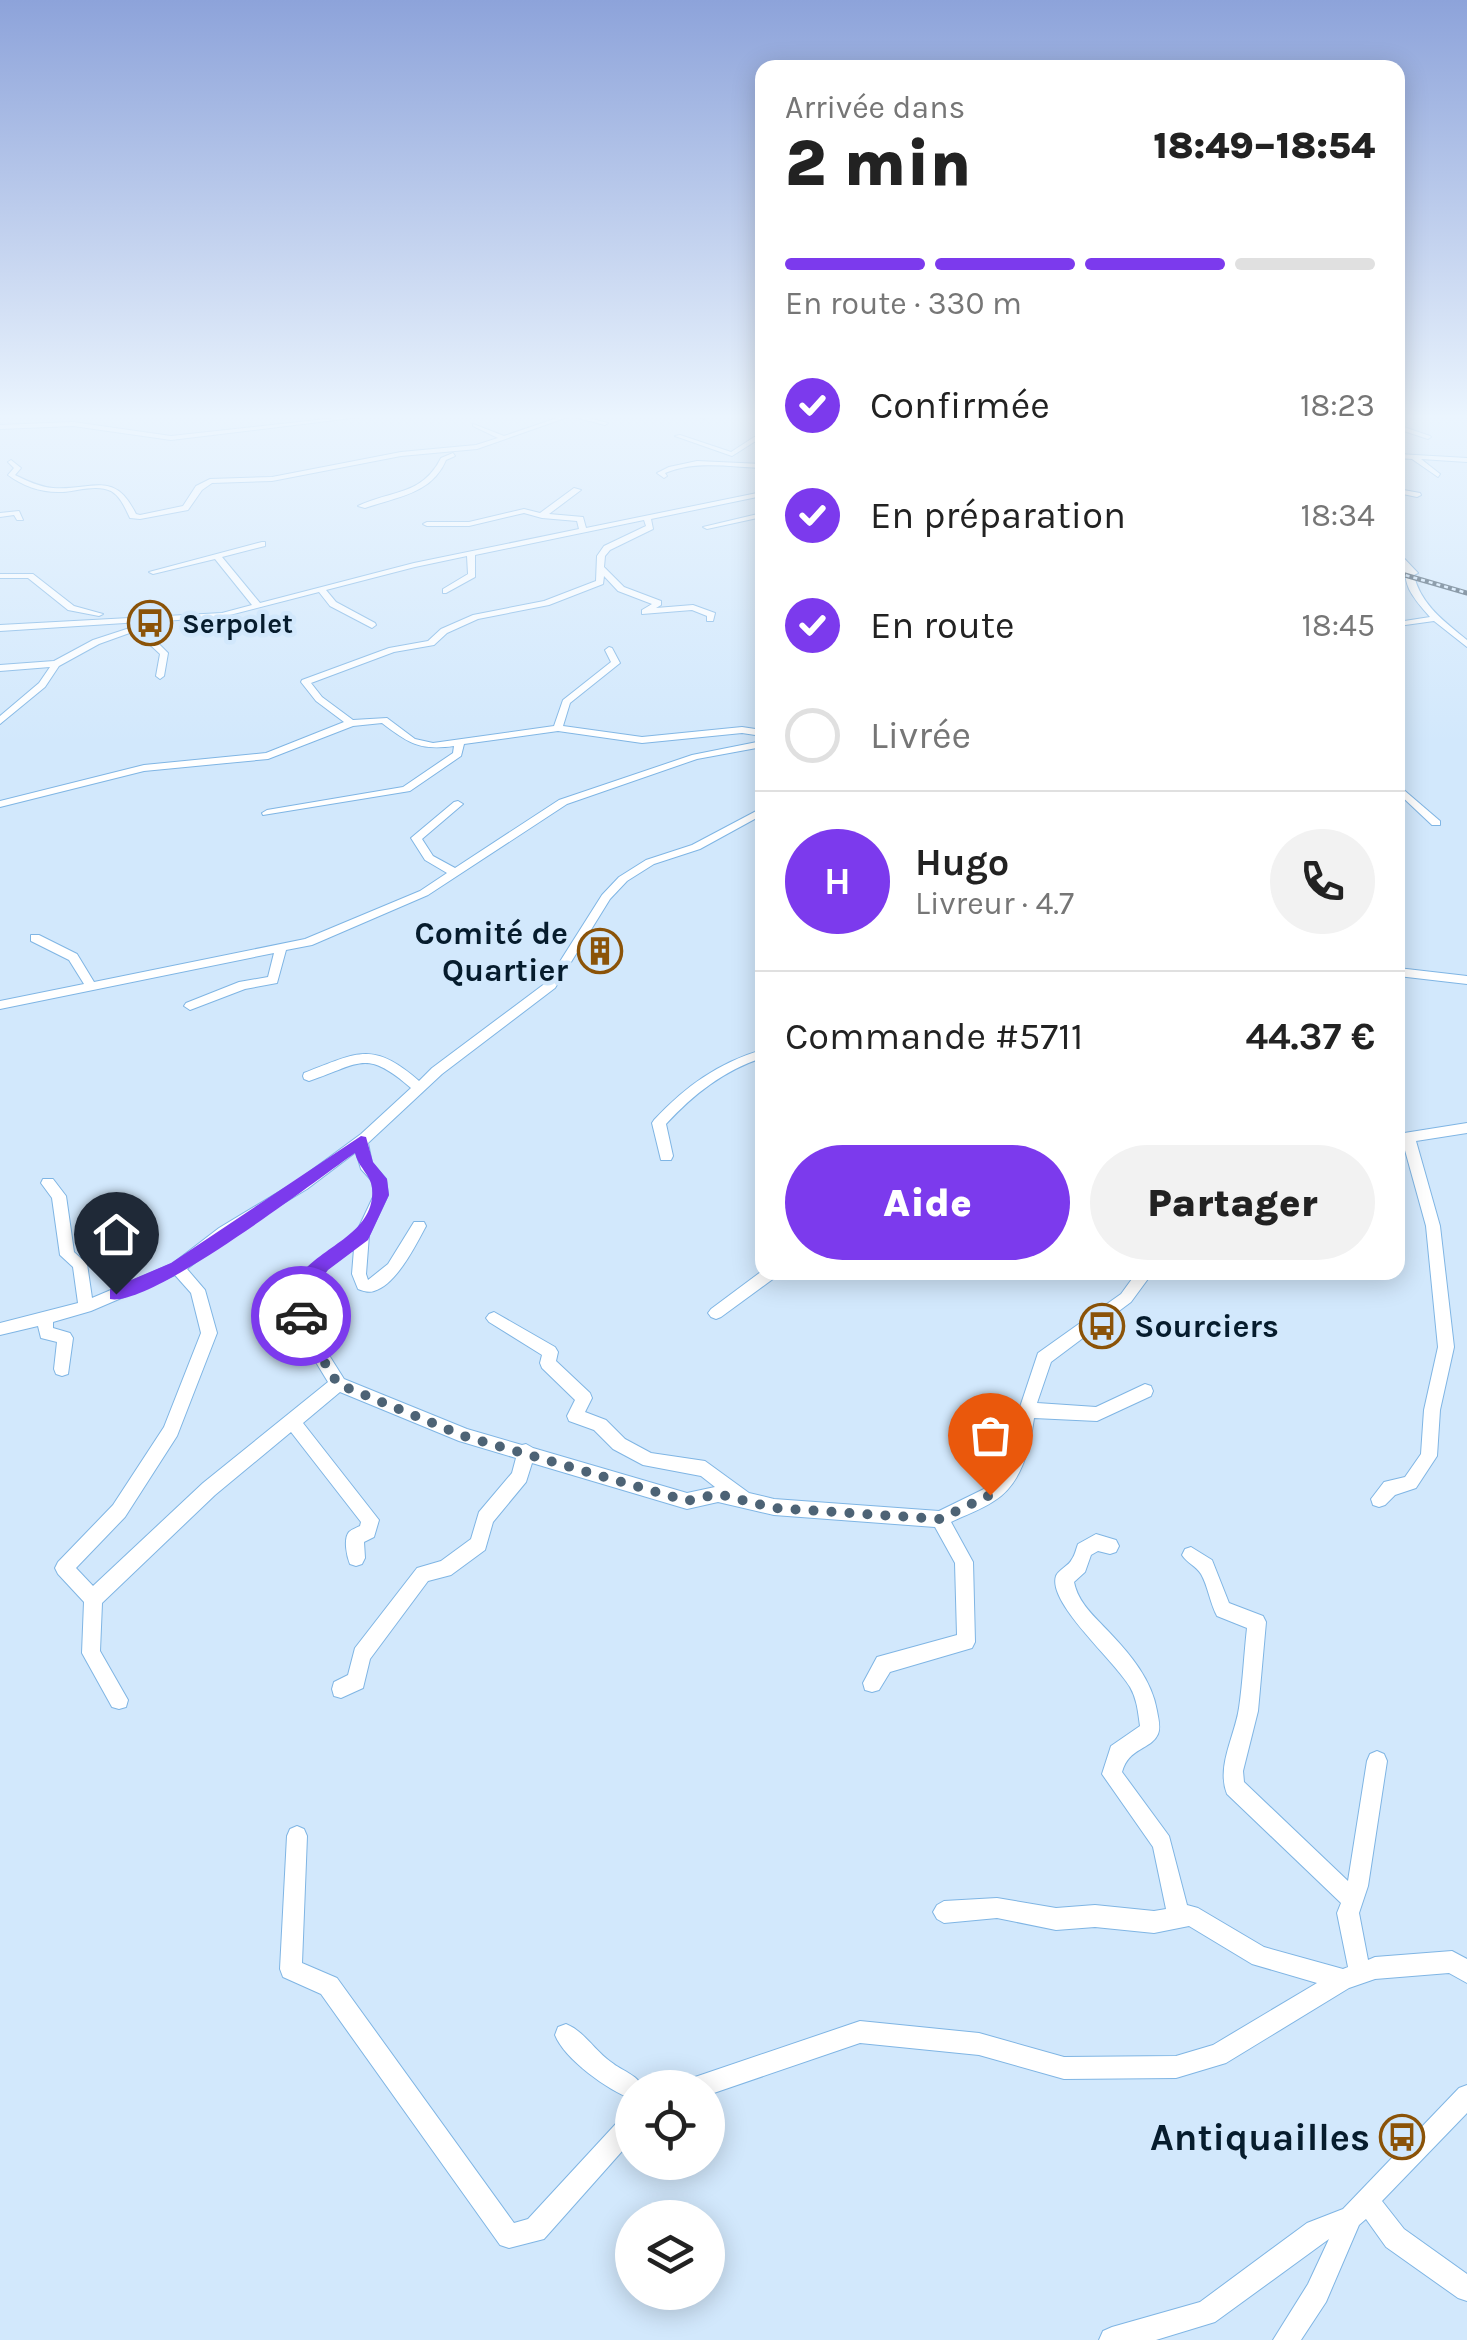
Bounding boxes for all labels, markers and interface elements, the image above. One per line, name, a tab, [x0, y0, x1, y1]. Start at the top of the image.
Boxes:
text: Arrivée dans	[785, 89, 965, 126]
text: 18:49–18:54	[1153, 123, 1375, 168]
text: 2 min	[785, 125, 971, 201]
text: En route · 330 m	[785, 285, 1022, 322]
icon: check	[785, 378, 840, 433]
text: Confirmée	[870, 383, 1050, 428]
text: 18:23	[1300, 387, 1375, 424]
icon: check	[785, 488, 840, 543]
text: En préparation	[870, 493, 1126, 538]
text: 18:34	[1301, 497, 1375, 534]
icon: check	[785, 598, 840, 653]
bus stop icon: Serpolet	[127, 600, 173, 646]
text: En route	[870, 603, 1015, 648]
place label: Serpolet	[182, 607, 293, 640]
text: 18:45	[1301, 607, 1375, 644]
text: Livrée	[870, 713, 971, 758]
button: phone	[1270, 829, 1375, 934]
text: Hugo	[915, 840, 1009, 885]
text: H	[824, 859, 851, 904]
text: Livreur · 4.7	[915, 885, 1074, 922]
place label: Comité de Quartier	[414, 915, 568, 989]
building icon: Comité de Quartier	[577, 928, 623, 974]
text: Commande #5711	[785, 1014, 1083, 1059]
text: 44.37 €	[1245, 1014, 1375, 1059]
button: Aide	[785, 1145, 1070, 1260]
button: Partager	[1090, 1145, 1375, 1260]
pin	[74, 1192, 159, 1295]
icon: home	[89, 1207, 144, 1262]
courier	[251, 1266, 351, 1366]
icon: car	[274, 1289, 329, 1344]
bus stop icon: Sourciers	[1079, 1303, 1125, 1349]
place label: Sourciers	[1134, 1308, 1279, 1345]
pin	[948, 1393, 1033, 1496]
icon: bag	[963, 1408, 1018, 1463]
map controls	[615, 2070, 725, 2310]
button: locate	[615, 2070, 725, 2180]
bus stop icon: Antiquailles	[1379, 2114, 1425, 2160]
place label: Antiquailles	[1150, 2115, 1370, 2160]
button: layers	[615, 2200, 725, 2310]

